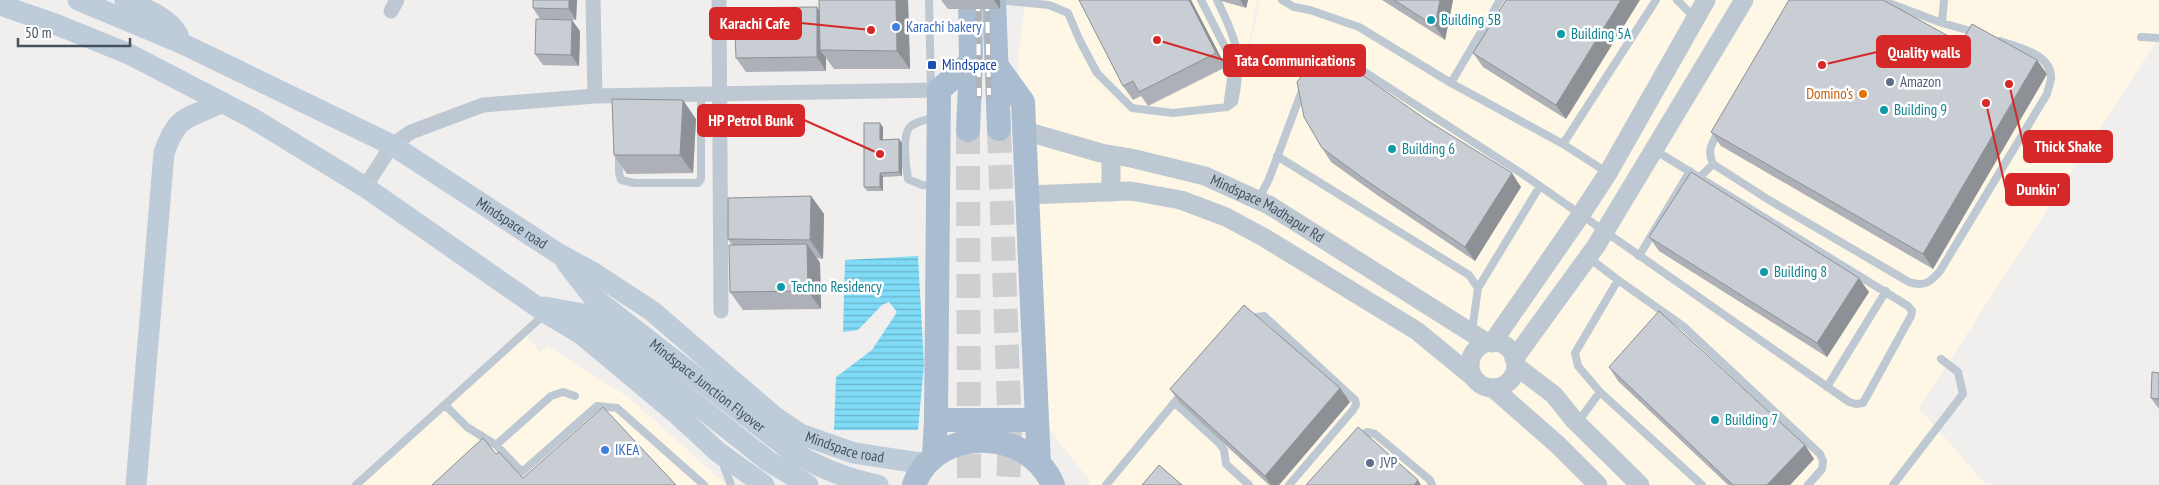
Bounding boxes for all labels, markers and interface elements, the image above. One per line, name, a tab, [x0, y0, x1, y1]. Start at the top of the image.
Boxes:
callout: Karachi Cafe	[710, 8, 801, 39]
place label: Building 5B	[1441, 10, 1501, 29]
text: Karachi Cafe	[720, 13, 790, 33]
marker: Building 5B	[1425, 14, 1437, 26]
scale bar	[18, 15, 130, 47]
place label: Karachi bakery	[906, 17, 982, 36]
marker: Karachi bakery	[890, 21, 902, 33]
text: 50 m	[25, 23, 51, 42]
place label: Building 5A	[1571, 24, 1632, 43]
marker: Building 5A	[1555, 28, 1567, 40]
callout: Quality walls	[1877, 36, 1970, 67]
text: Quality walls	[1888, 42, 1961, 62]
callout: Tata Communications	[1224, 45, 1365, 76]
text: Tata Communications	[1235, 50, 1356, 70]
place label: Mindspace	[942, 55, 997, 74]
marker: Mindspace	[926, 59, 938, 71]
place label: Amazon	[1900, 72, 1941, 91]
marker: Amazon	[1884, 76, 1896, 88]
place label: Domino's	[1806, 84, 1853, 103]
marker: Domino's	[1857, 88, 1869, 100]
place label: Building 9	[1894, 100, 1947, 119]
marker: Building 9	[1878, 104, 1890, 116]
callout: HP Petrol Bunk	[698, 105, 804, 136]
text: HP Petrol Bunk	[708, 110, 794, 130]
callout: Thick Shake	[2024, 131, 2112, 162]
text: Thick Shake	[2034, 136, 2102, 156]
place label: Building 6	[1402, 139, 1455, 158]
marker: Building 6	[1386, 143, 1398, 155]
street label: Mindspace Madhapur Rd	[1208, 170, 1328, 246]
callout: Dunkin'	[2006, 174, 2069, 205]
text: Dunkin'	[2016, 179, 2060, 199]
street label: Mindspace road	[473, 193, 551, 253]
place label: Building 8	[1774, 262, 1827, 281]
marker: Building 8	[1758, 266, 1770, 278]
place label: Techno Residency	[791, 277, 882, 296]
marker: Techno Residency	[775, 281, 787, 293]
street label: Mindspace Junction Flyover	[646, 334, 770, 437]
place label: Building 7	[1725, 410, 1778, 429]
marker: Building 7	[1709, 414, 1721, 426]
street label: Mindspace road	[803, 427, 885, 466]
place label: IKEA	[615, 440, 640, 459]
marker: IKEA	[599, 444, 611, 456]
place label: JVP	[1379, 453, 1398, 472]
marker: JVP	[1364, 457, 1376, 469]

